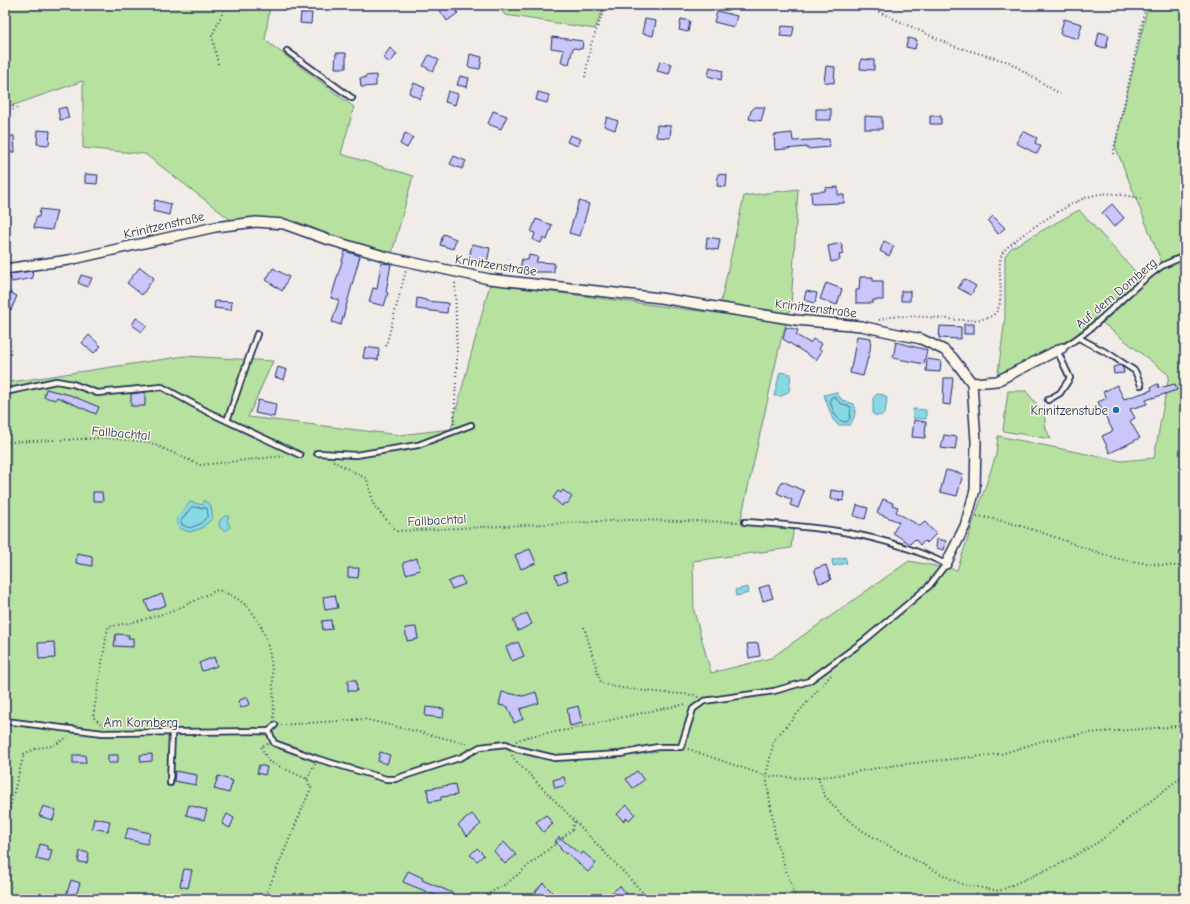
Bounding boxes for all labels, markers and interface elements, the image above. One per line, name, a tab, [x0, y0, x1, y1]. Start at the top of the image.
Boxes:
street label: Krinitzenstraße	[122, 208, 206, 242]
street label: Krinitzenstraße	[454, 251, 538, 279]
street label: Auf dem Domberg	[1072, 255, 1160, 331]
street label: Krinitzenstraße	[774, 296, 858, 321]
place label: Krinitzenstube	[1030, 403, 1108, 418]
marker: Krinitzenstube	[1111, 405, 1121, 415]
street label: Fallbachtal	[91, 423, 151, 443]
street label: Fallbachtal	[407, 511, 467, 529]
street label: Am Kornberg	[104, 715, 178, 730]

